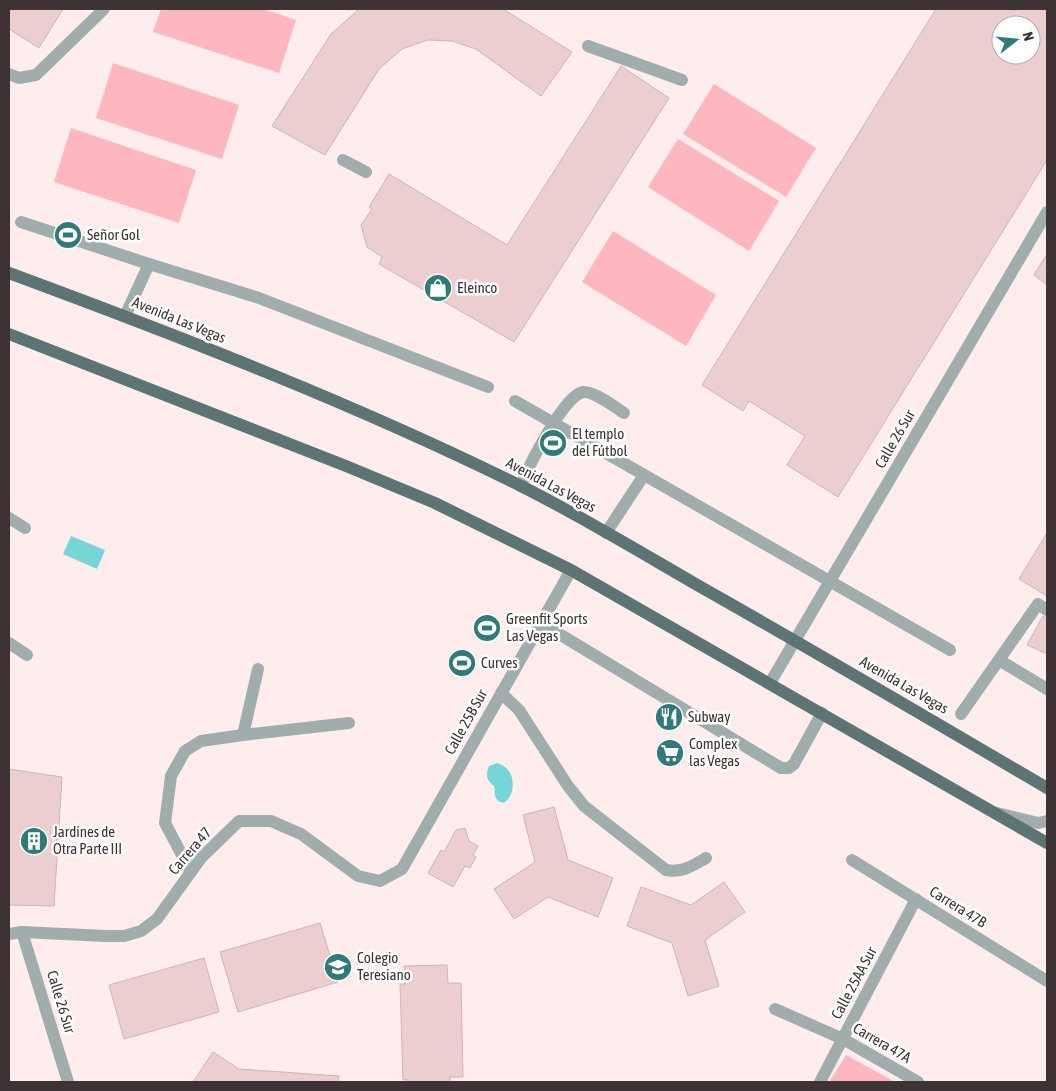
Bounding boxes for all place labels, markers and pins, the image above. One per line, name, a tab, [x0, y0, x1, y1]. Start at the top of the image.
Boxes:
sports icon: Señor Gol	[53, 220, 83, 250]
place label: Señor Gol	[87, 226, 140, 243]
shop icon: Eleinco	[423, 273, 453, 303]
place label: Eleinco	[457, 279, 497, 296]
place label: El templo del Fútbol	[572, 425, 628, 459]
sports icon: El templo del Fútbol	[538, 428, 568, 458]
place label: Greenfit Sports Las Vegas	[506, 610, 588, 644]
sports icon: Greenfit Sports Las Vegas	[472, 613, 502, 643]
sports icon: Curves	[447, 648, 477, 678]
place label: Curves	[481, 654, 518, 671]
restaurant icon: Subway	[654, 702, 684, 732]
place label: Subway	[688, 708, 730, 725]
place label: Complex las Vegas	[689, 735, 739, 769]
supermarket icon: Complex las Vegas	[655, 738, 685, 768]
place label: Jardines de Otra Parte III	[53, 823, 122, 857]
building icon: Jardines de Otra Parte III	[19, 826, 49, 856]
place label: Colegio Teresiano	[357, 949, 411, 983]
school or university icon: Colegio Teresiano	[323, 952, 353, 982]

